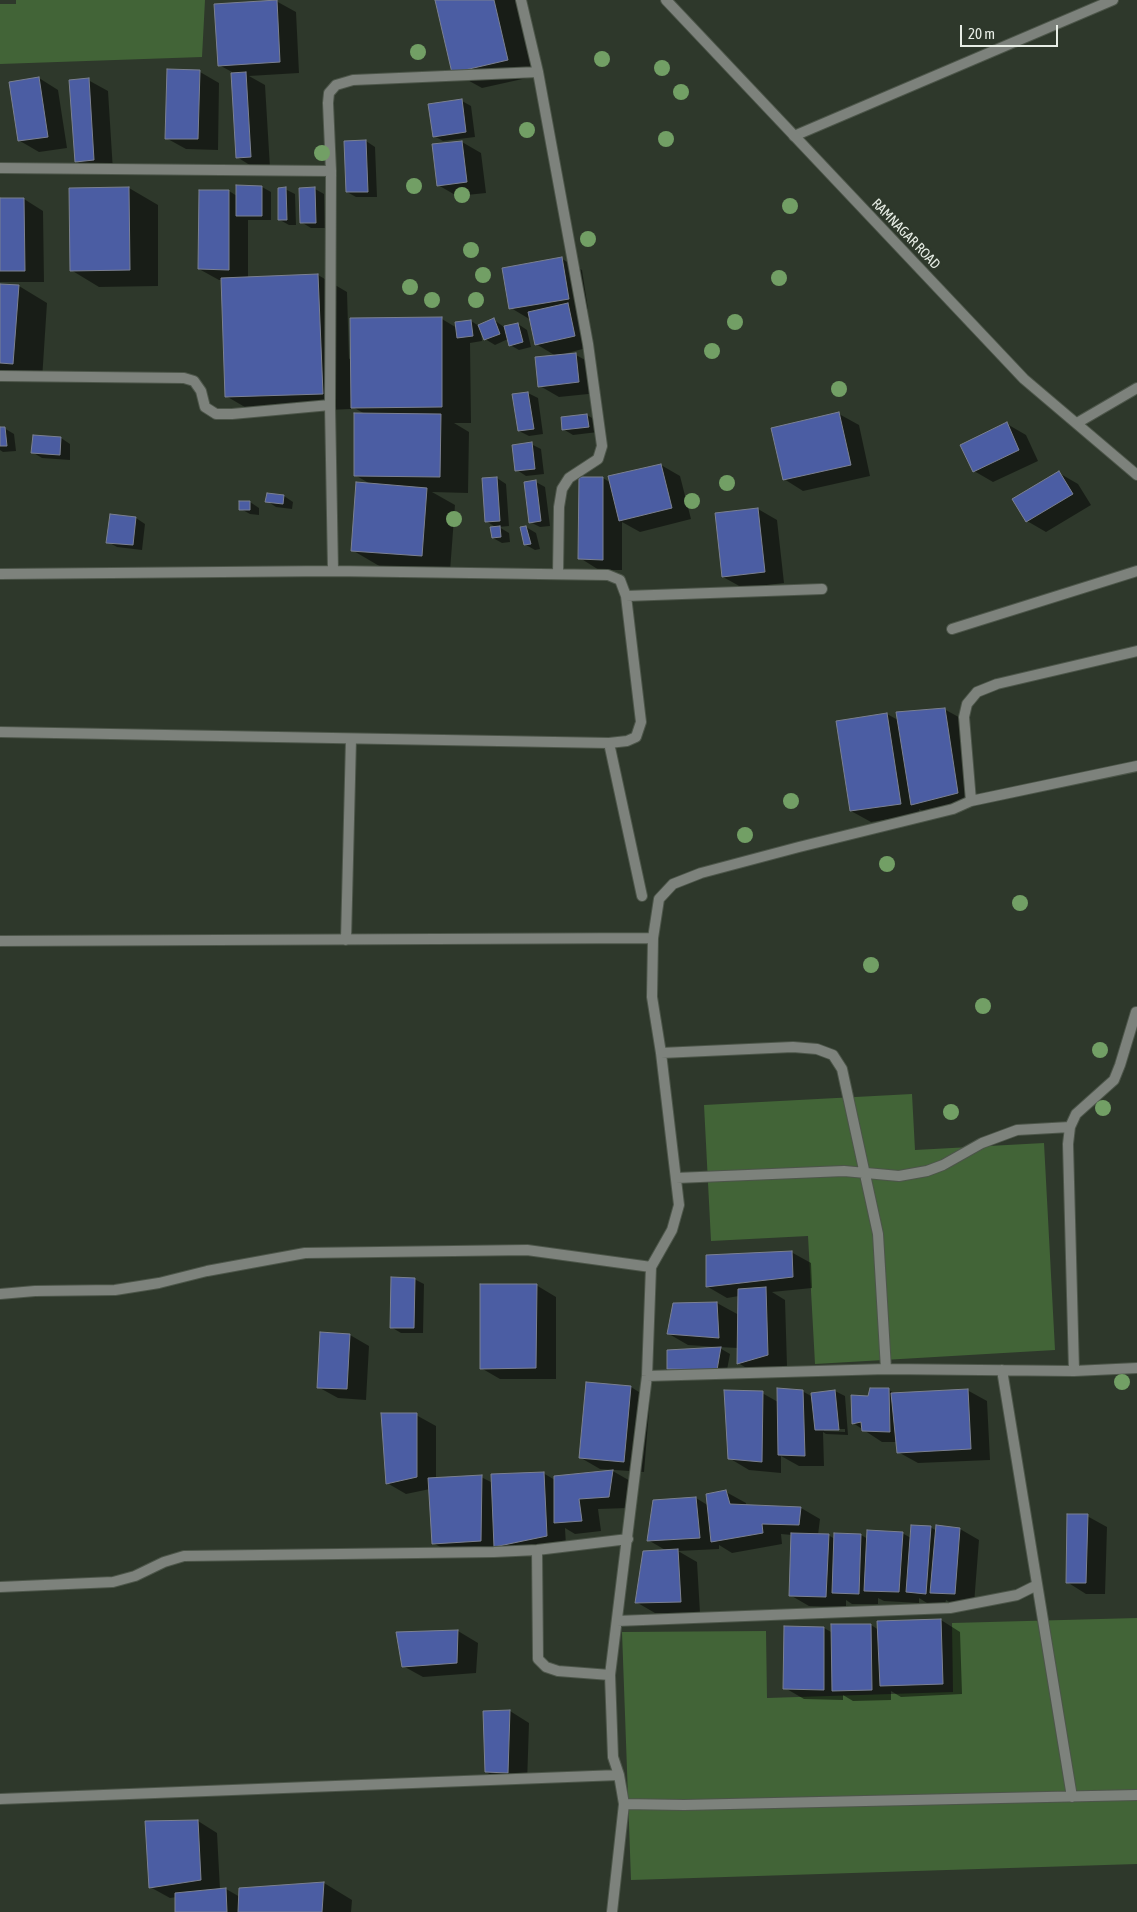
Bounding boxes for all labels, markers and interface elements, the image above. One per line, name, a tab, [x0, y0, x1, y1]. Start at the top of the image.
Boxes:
scale bar	[962, 15, 1060, 47]
text: 20 m	[968, 25, 995, 42]
street label: RAMNAGAR ROAD	[868, 195, 944, 273]

